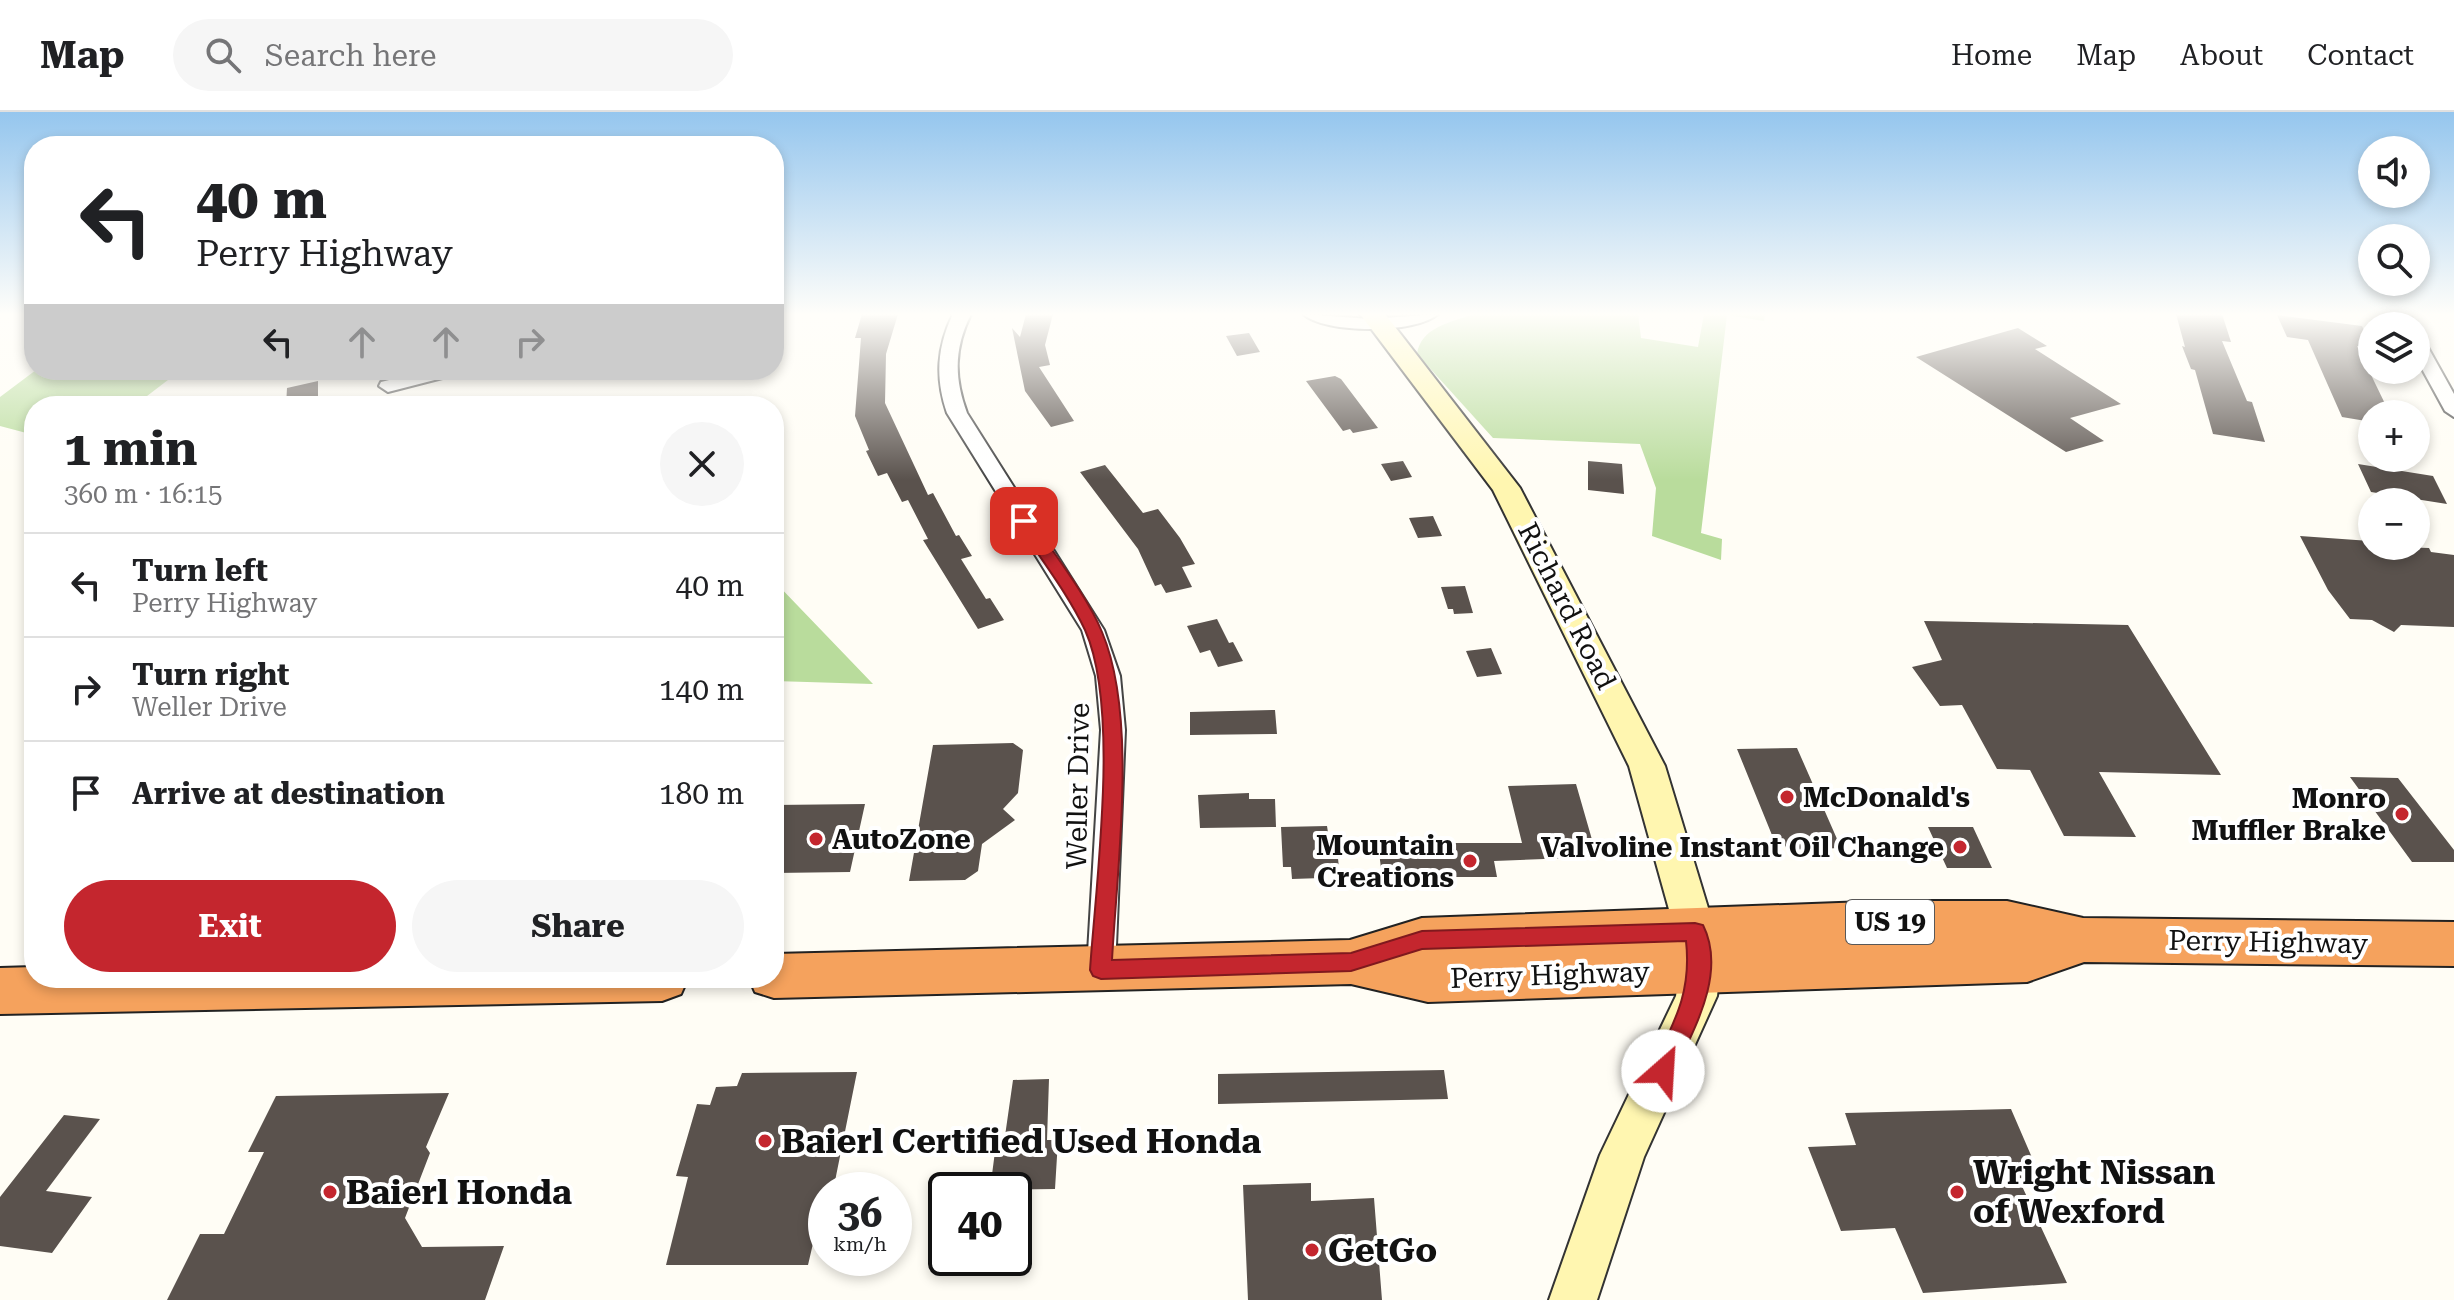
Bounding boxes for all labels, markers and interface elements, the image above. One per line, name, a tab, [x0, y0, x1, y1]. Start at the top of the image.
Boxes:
search box	[173, 19, 733, 91]
text: Map	[40, 33, 125, 77]
icon: search	[201, 33, 245, 77]
text: Search here	[265, 38, 437, 73]
text: Home	[1951, 39, 2032, 72]
text: Map	[2076, 39, 2136, 72]
text: About	[2180, 39, 2263, 72]
text: Contact	[2307, 39, 2414, 72]
map controls	[2358, 136, 2430, 560]
button: sound	[2358, 136, 2430, 208]
text: 40 m	[196, 166, 327, 232]
icon: left	[64, 168, 168, 272]
button: search	[2358, 224, 2430, 296]
text: Perry Highway	[196, 233, 453, 275]
button: layers	[2358, 312, 2430, 384]
icon: left	[256, 320, 300, 364]
icon: ahead	[340, 320, 384, 364]
icon: ahead	[424, 320, 468, 364]
icon: right	[508, 320, 552, 364]
button: +	[2358, 400, 2430, 472]
text: 1 min	[64, 421, 197, 477]
button: close	[660, 422, 744, 506]
text: 360 m · 16:15	[64, 479, 223, 509]
pin	[990, 487, 1058, 555]
button: −	[2358, 488, 2430, 560]
icon: arrive	[1002, 499, 1046, 543]
street label: Richard Road	[1511, 517, 1623, 695]
text: Turn left	[132, 553, 268, 588]
icon: left	[64, 563, 108, 607]
text: 40 m	[675, 568, 744, 603]
text: Perry Highway	[132, 588, 317, 618]
text: Turn right	[132, 657, 289, 692]
icon: right	[64, 667, 108, 711]
text: 140 m	[659, 672, 744, 707]
text: Weller Drive	[132, 692, 287, 722]
street label: Weller Drive	[1060, 702, 1096, 870]
icon: arrive	[64, 771, 108, 815]
text: Arrive at destination	[132, 776, 445, 811]
text: 180 m	[659, 776, 744, 811]
place label: McDonald's	[1803, 781, 1970, 814]
place label: Monro Muffler Brake	[2192, 782, 2386, 847]
marker: McDonald's	[1778, 788, 1796, 806]
marker: Monro Muffler Brake	[2393, 805, 2411, 823]
place label: AutoZone	[832, 823, 971, 856]
place label: Mountain Creations	[1316, 829, 1454, 894]
marker: AutoZone	[807, 830, 825, 848]
place label: Valvoline Instant Oil Change	[1541, 831, 1944, 864]
marker: Valvoline Instant Oil Change	[1951, 838, 1969, 856]
marker: Mountain Creations	[1461, 852, 1479, 870]
button: Exit	[64, 880, 396, 972]
button: Share	[412, 880, 744, 972]
road number: US 19	[1846, 900, 1934, 944]
street label: Perry Highway	[2168, 924, 2369, 960]
street label: Perry Highway	[1450, 955, 1651, 995]
position arrow	[1621, 1029, 1705, 1113]
place label: Baierl Certified Used Honda	[781, 1121, 1261, 1161]
marker: Baierl Certified Used Honda	[756, 1132, 774, 1150]
place label: Wright Nissan of Wexford	[1973, 1152, 2216, 1231]
place label: Baierl Honda	[346, 1172, 572, 1212]
speed limit sign: 40	[928, 1172, 1032, 1276]
marker: Baierl Honda	[321, 1183, 339, 1201]
marker: Wright Nissan of Wexford	[1948, 1183, 1966, 1201]
text: 36	[838, 1190, 882, 1237]
place label: GetGo	[1328, 1230, 1437, 1270]
text: km/h	[833, 1232, 887, 1256]
marker: GetGo	[1303, 1241, 1321, 1259]

